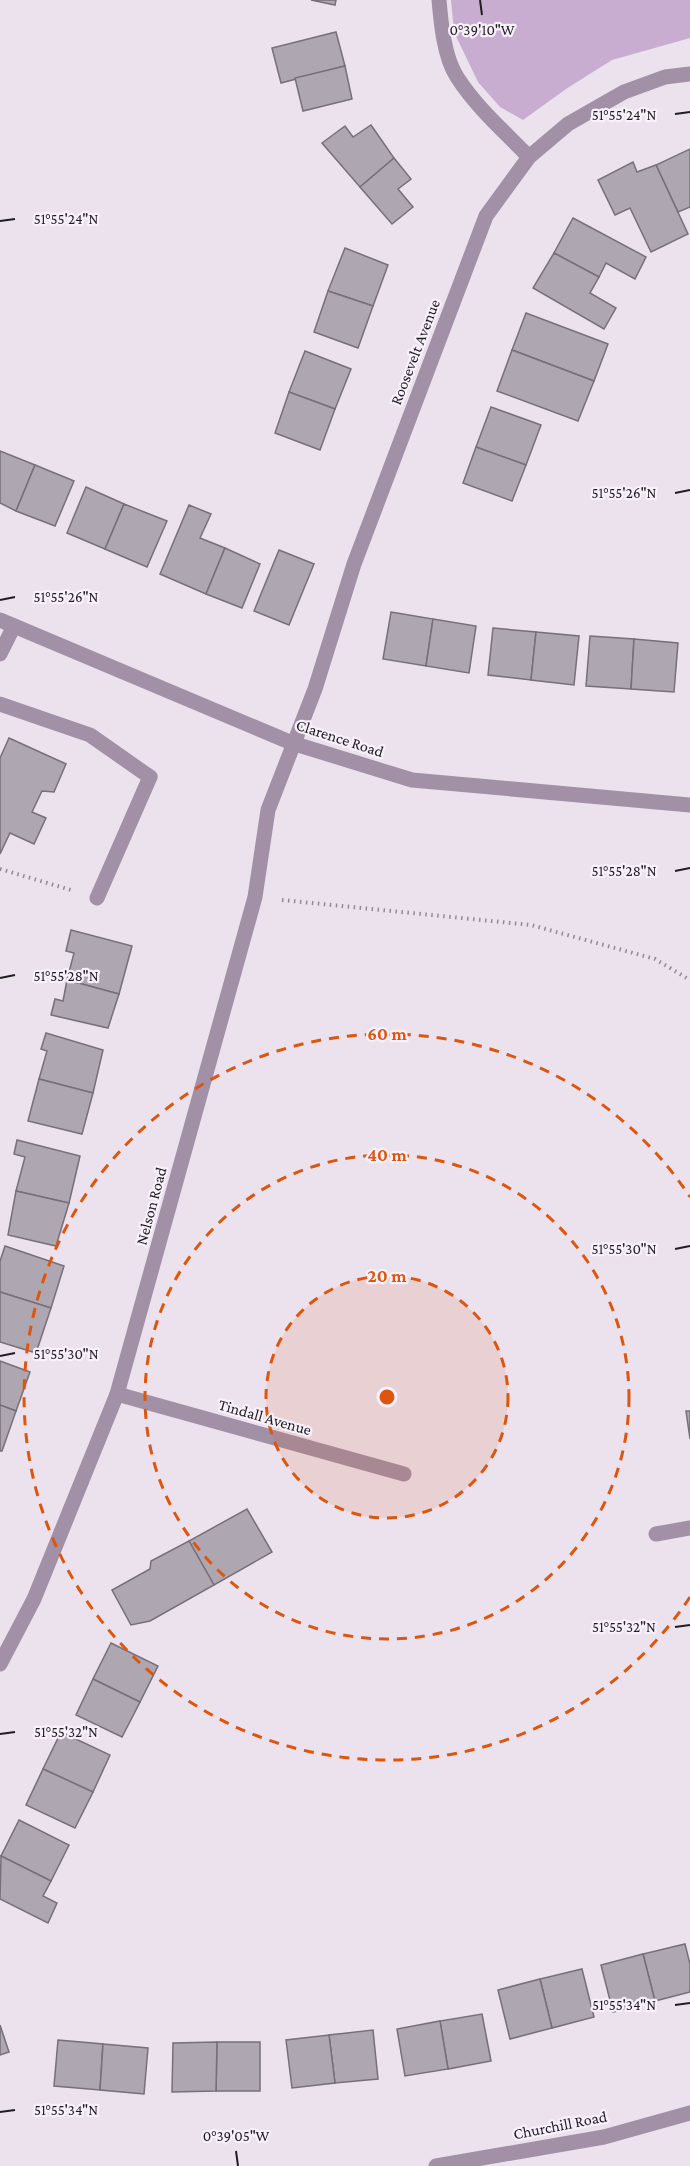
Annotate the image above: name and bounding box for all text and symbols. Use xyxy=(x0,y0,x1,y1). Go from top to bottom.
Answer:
text: 0°39'10"W xyxy=(450,22,515,38)
text: 51°55'24"N xyxy=(592,107,656,123)
text: 51°55'24"N xyxy=(34,211,98,227)
street label: Roosevelt Avenue xyxy=(387,297,443,407)
text: 51°55'26"N xyxy=(592,485,657,501)
text: 51°55'26"N xyxy=(34,589,99,605)
street label: Clarence Road xyxy=(294,716,386,760)
text: 51°55'28"N xyxy=(591,863,657,879)
text: 51°55'28"N xyxy=(33,968,99,984)
text: 60 m xyxy=(367,1024,407,1044)
text: 40 m xyxy=(367,1145,407,1165)
street label: Nelson Road xyxy=(132,1165,170,1247)
text: 51°55'30"N xyxy=(591,1241,657,1257)
text: 20 m xyxy=(368,1266,407,1286)
text: 51°55'30"N xyxy=(33,1346,99,1362)
centre of rings xyxy=(377,1387,397,1407)
street label: Tindall Avenue xyxy=(217,1396,313,1438)
text: 51°55'32"N xyxy=(592,1619,656,1635)
text: 51°55'32"N xyxy=(34,1724,98,1740)
text: 51°55'34"N xyxy=(592,1997,656,2013)
text: 51°55'34"N xyxy=(34,2102,98,2118)
street label: Churchill Road xyxy=(512,2107,609,2142)
text: 0°39'05"W xyxy=(203,2128,270,2144)

